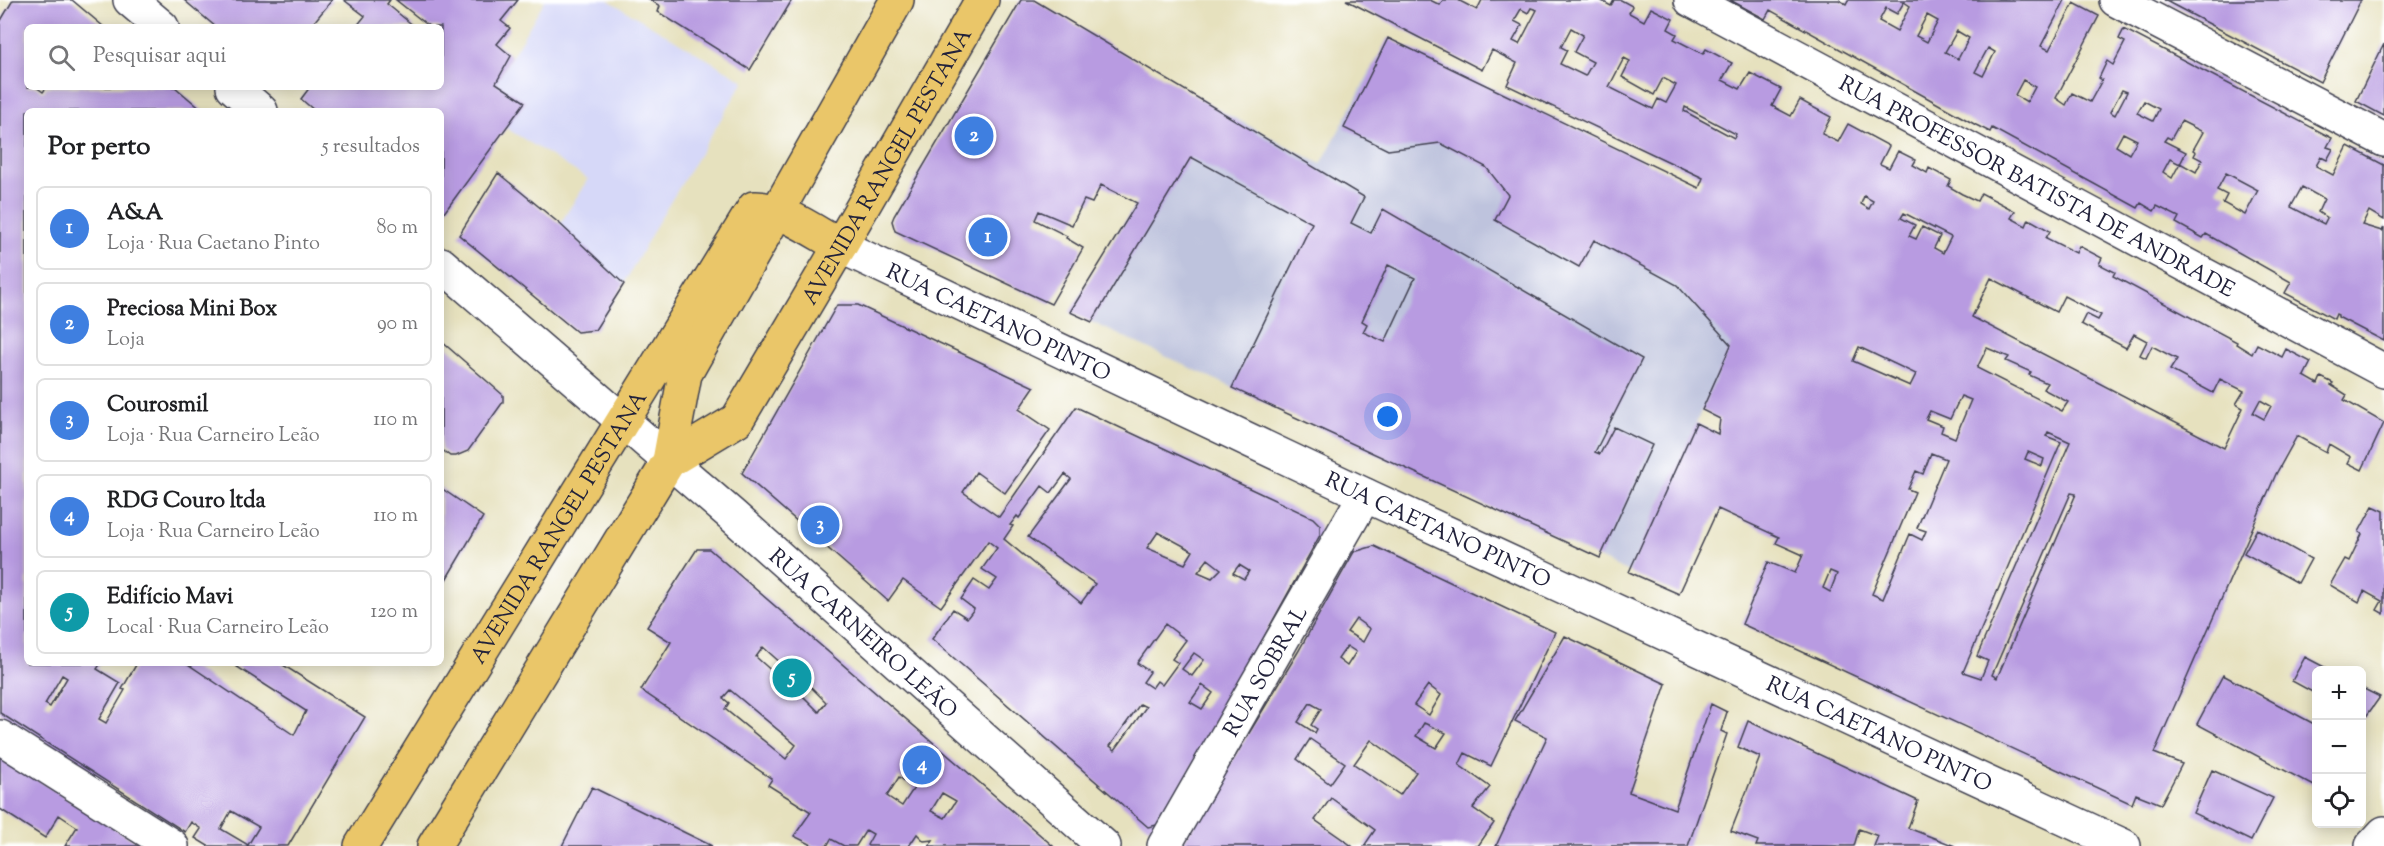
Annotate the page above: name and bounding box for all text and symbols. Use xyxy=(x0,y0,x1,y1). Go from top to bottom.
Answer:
street label: AVENIDA RANGEL PESTANA xyxy=(796,23,982,312)
search box xyxy=(24,24,444,90)
icon: search xyxy=(45,41,78,74)
text: Pesquisar aqui xyxy=(93,41,227,73)
street label: RUA PROFESSOR BATISTA DE ANDRADE xyxy=(1832,69,2240,307)
pin: 2 xyxy=(954,114,994,158)
text: Por perto xyxy=(48,129,150,166)
text: 5 resultados xyxy=(322,133,420,162)
text: A&A xyxy=(107,198,163,230)
text: 1 xyxy=(66,214,73,243)
text: 80 m xyxy=(377,214,418,243)
pin: 1 xyxy=(968,214,1008,260)
text: Loja · Rua Caetano Pinto xyxy=(107,230,320,259)
street label: RUA CAETANO PINTO xyxy=(880,257,1116,391)
text: Preciosa Mini Box xyxy=(107,294,277,326)
text: 2 xyxy=(65,310,74,339)
text: 90 m xyxy=(377,310,418,339)
text: Loja xyxy=(107,326,145,355)
street label: AVENIDA RANGEL PESTANA xyxy=(464,386,657,671)
text: Courosmil xyxy=(107,390,208,422)
your location xyxy=(1373,402,1402,431)
text: 3 xyxy=(65,406,74,435)
text: 110 m xyxy=(373,406,418,435)
text: Loja · Rua Carneiro Leão xyxy=(107,422,320,451)
street label: RUA CAETANO PINTO xyxy=(1319,465,1555,598)
text: RDG Couro ltda xyxy=(107,486,266,518)
text: 4 xyxy=(64,502,75,531)
text: 110 m xyxy=(373,502,418,531)
pin: 3 xyxy=(800,502,840,548)
text: Loja · Rua Carneiro Leão xyxy=(107,518,320,547)
street label: RUA CARNEIRO LEÃO xyxy=(761,542,963,727)
text: Edifício Mavi xyxy=(107,582,233,614)
text: 5 xyxy=(66,598,73,627)
text: 120 m xyxy=(370,598,418,627)
street label: RUA SOBRAL xyxy=(1217,601,1317,744)
text: Local · Rua Carneiro Leão xyxy=(107,614,329,643)
pin: 5 xyxy=(772,656,812,700)
map controls xyxy=(2312,666,2366,828)
button: + xyxy=(2312,666,2366,720)
street label: RUA CAETANO PINTO xyxy=(1760,670,1996,802)
button: − xyxy=(2312,720,2366,774)
pin: 4 xyxy=(902,742,942,788)
button: locate xyxy=(2312,774,2366,828)

